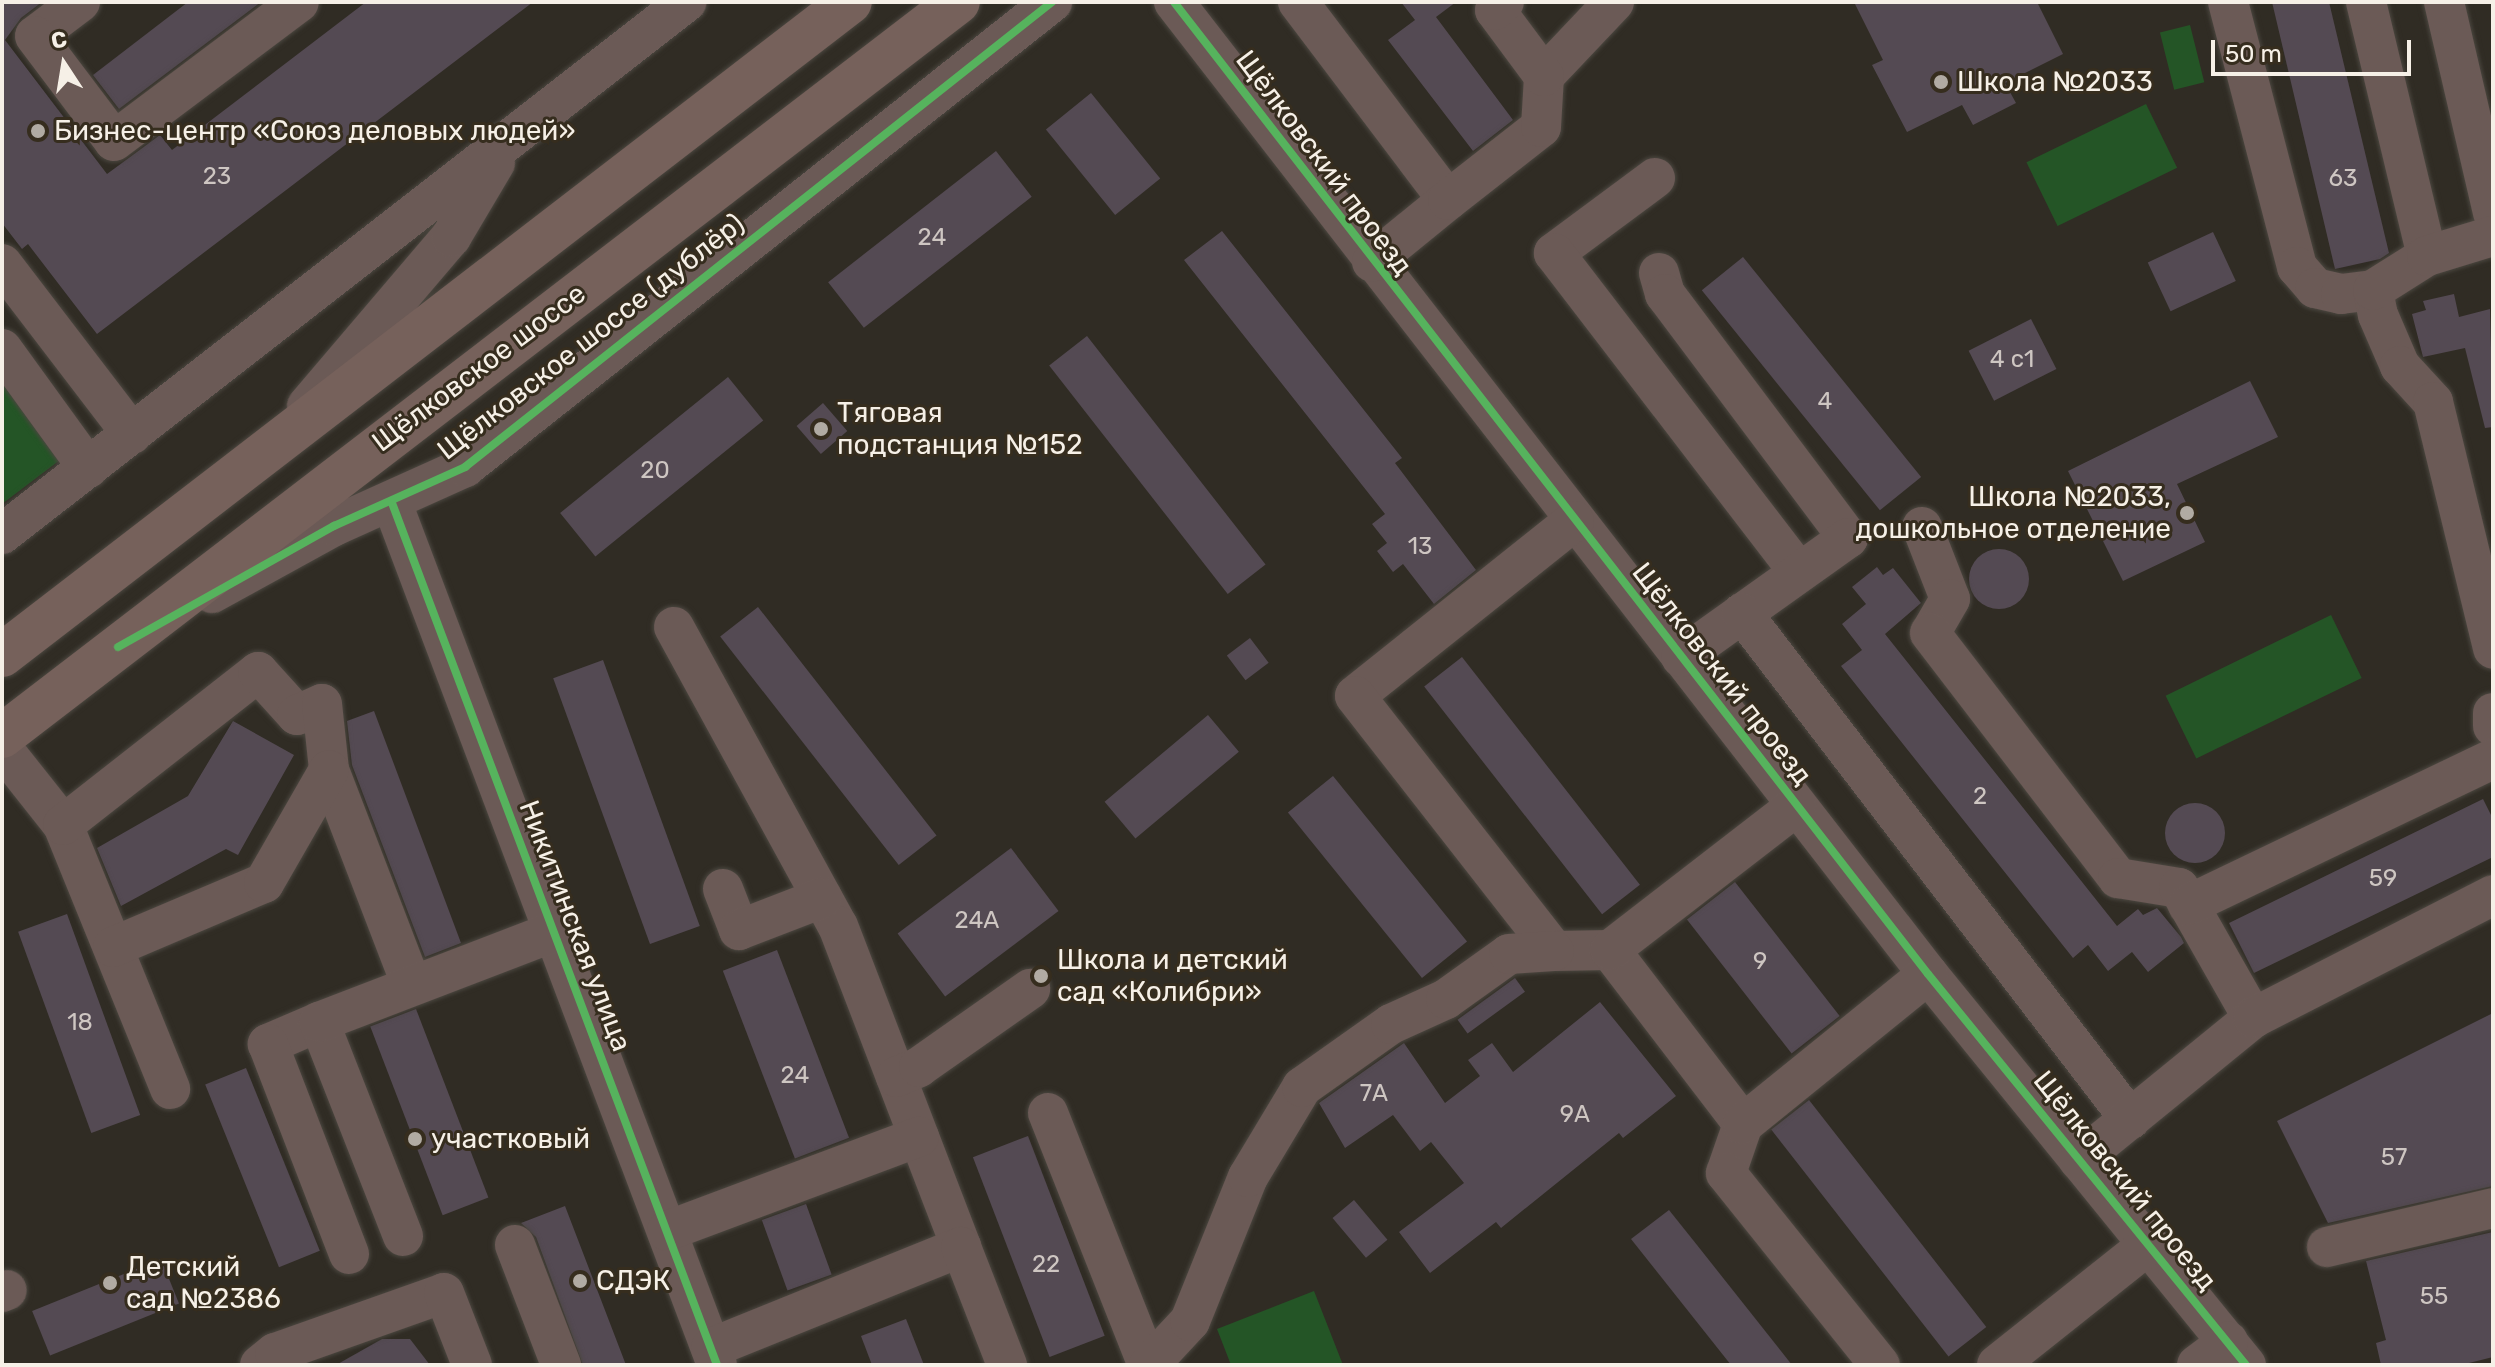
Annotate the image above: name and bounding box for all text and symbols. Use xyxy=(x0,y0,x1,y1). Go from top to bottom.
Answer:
north arrow xyxy=(24,24,104,104)
scale bar xyxy=(2215,24,2415,74)
text: С xyxy=(49,25,69,55)
text: 50 m xyxy=(2225,40,2282,68)
street label: Щёлковский проезд xyxy=(1229,44,1419,282)
place label: Школа №2033 xyxy=(1957,65,2153,99)
marker: Школа №2033 xyxy=(1932,73,1950,91)
place label: Бизнес-центр «Союз деловых людей» xyxy=(54,114,575,148)
marker: Бизнес-центр «Союз деловых людей» xyxy=(29,122,47,140)
house number: 23 xyxy=(203,163,231,191)
house number: 63 xyxy=(2329,165,2357,193)
street label: Щёлковское шоссе (дублёр) xyxy=(431,207,751,467)
house number: 24 xyxy=(918,224,946,252)
street label: Щёлковское шоссе xyxy=(366,277,592,459)
house number: 4 с1 xyxy=(1990,346,2034,374)
house number: 4 xyxy=(1818,388,1832,416)
place label: Тяговая подстанция №152 xyxy=(837,396,1083,462)
marker: Тяговая подстанция №152 xyxy=(812,420,830,438)
house number: 20 xyxy=(640,457,670,485)
place label: Школа №2033, дошкольное отделение xyxy=(1856,480,2171,546)
marker: Школа №2033, дошкольное отделение xyxy=(2178,504,2196,522)
house number: 13 xyxy=(1408,533,1432,561)
street label: Щёлковский проезд xyxy=(1625,556,1819,792)
house number: 2 xyxy=(1973,783,1987,811)
street label: Никитинская улица xyxy=(512,796,638,1056)
house number: 59 xyxy=(2369,865,2397,893)
house number: 24А xyxy=(955,907,999,935)
place label: Школа и детский сад «Колибри» xyxy=(1057,943,1288,1009)
house number: 9 xyxy=(1753,948,1767,976)
marker: Школа и детский сад «Колибри» xyxy=(1032,967,1050,985)
house number: 18 xyxy=(67,1009,93,1037)
house number: 24 xyxy=(781,1062,809,1090)
street label: Щёлковский проезд xyxy=(2026,1064,2224,1298)
house number: 7А xyxy=(1360,1080,1388,1108)
house number: 9А xyxy=(1560,1101,1590,1129)
place label: участковый xyxy=(431,1122,590,1156)
marker: участковый xyxy=(406,1130,424,1148)
house number: 57 xyxy=(2381,1144,2407,1172)
place label: Детский сад №2386 xyxy=(126,1250,281,1316)
house number: 22 xyxy=(1032,1251,1060,1279)
place label: СДЭК xyxy=(596,1264,670,1298)
marker: СДЭК xyxy=(571,1272,589,1290)
marker: Детский сад №2386 xyxy=(101,1274,119,1292)
house number: 55 xyxy=(2420,1283,2448,1311)

